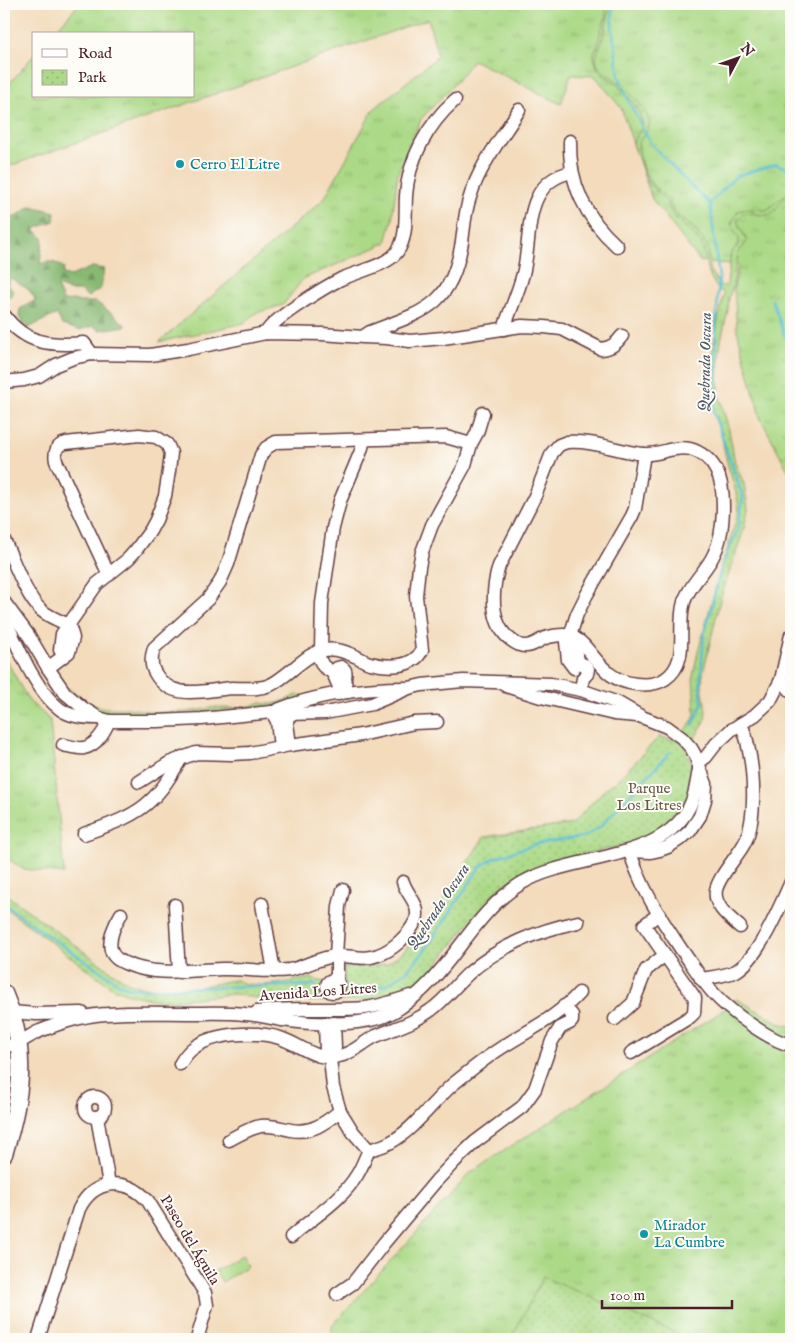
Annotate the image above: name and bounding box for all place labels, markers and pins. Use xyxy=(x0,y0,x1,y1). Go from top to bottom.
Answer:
place label: Cerro El Litre xyxy=(190,155,280,174)
marker: Cerro El Litre xyxy=(174,158,186,170)
place label: Mirador La Cumbre xyxy=(654,1216,725,1252)
marker: Mirador La Cumbre xyxy=(638,1228,650,1240)

